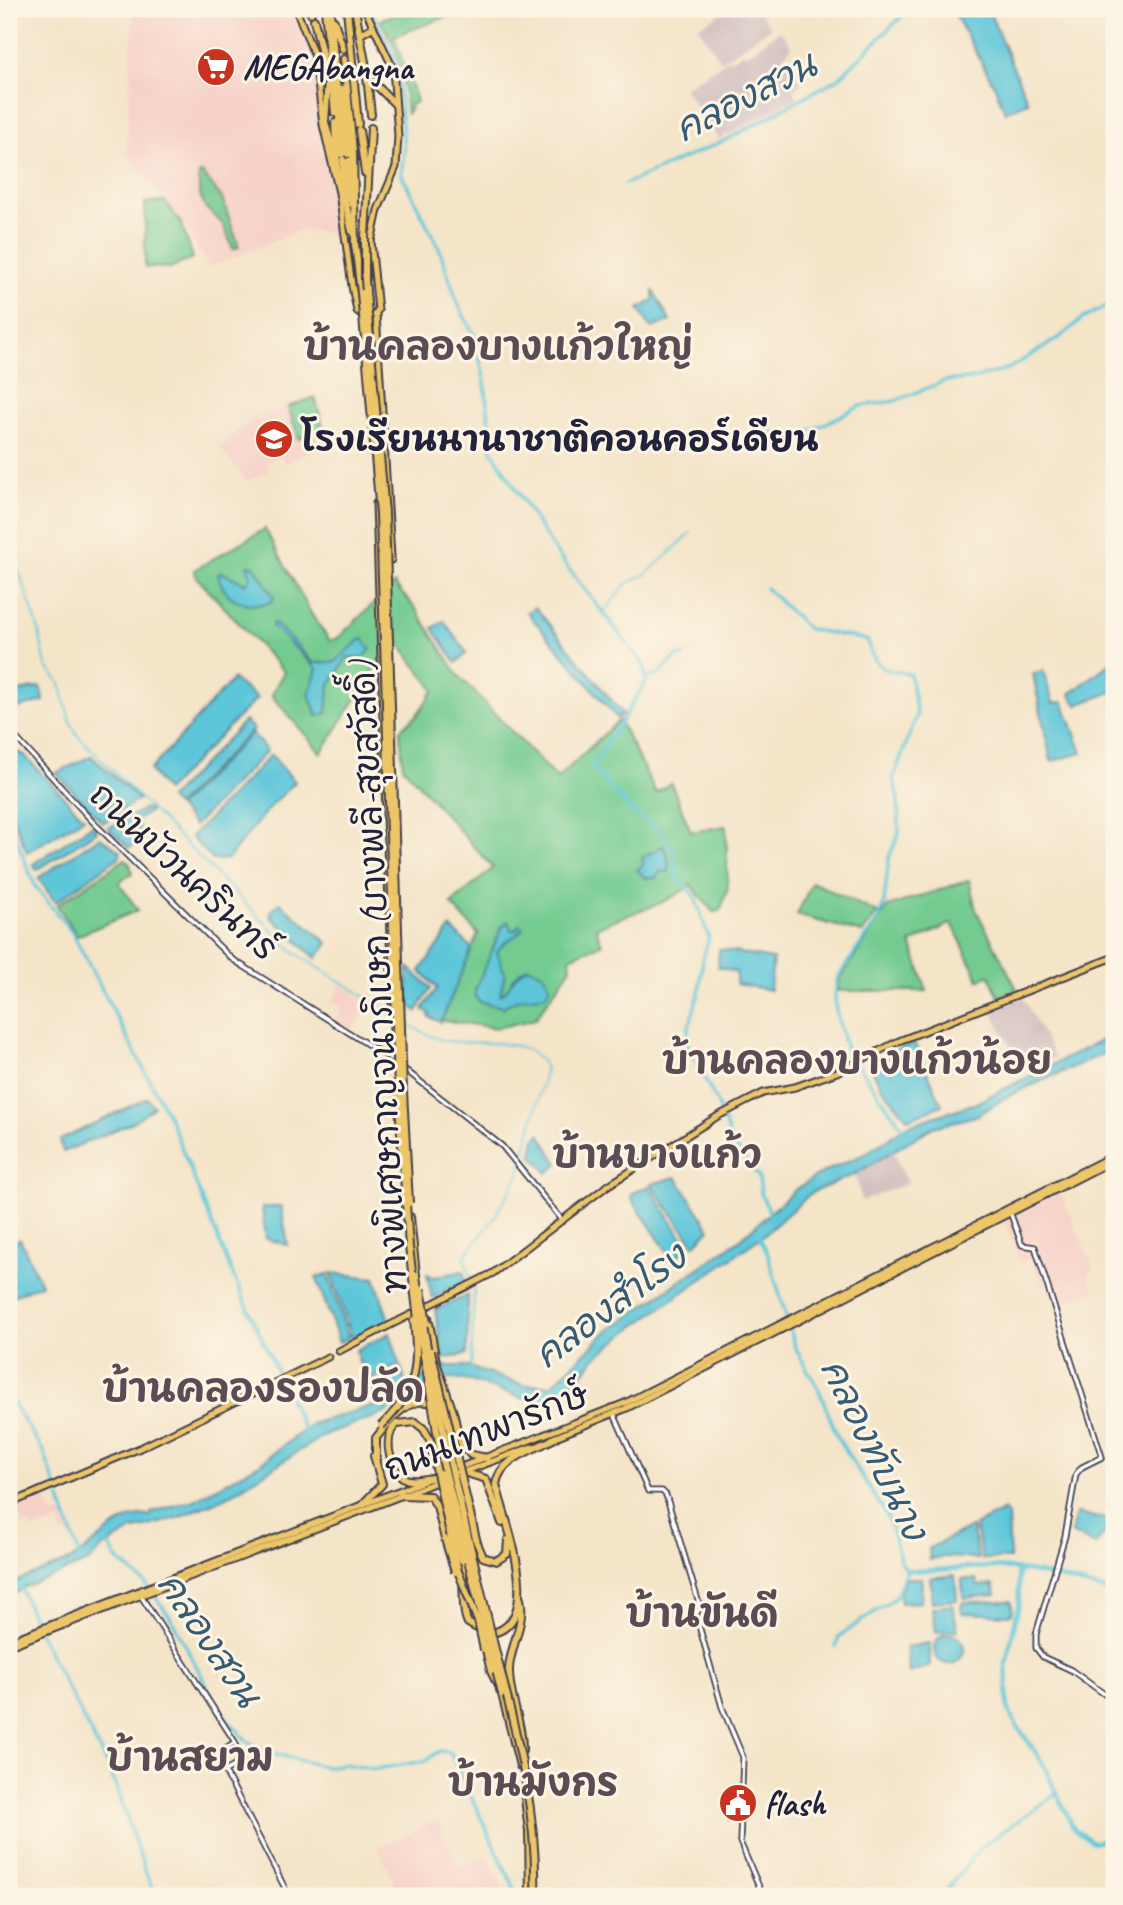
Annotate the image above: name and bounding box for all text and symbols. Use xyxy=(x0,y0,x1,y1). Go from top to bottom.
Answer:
water label: คลองสวน xyxy=(667,40,826,152)
place label: MEGAbangna xyxy=(243,45,415,90)
supermarket icon: MEGAbangna xyxy=(195,46,237,88)
district label: บ้านคลองบางแก้วใหญ่ xyxy=(303,321,693,370)
place label: โรงเรียนนานาชาติคอนคอร์เดียน xyxy=(300,416,819,462)
school or university icon: โรงเรียนนานาชาติคอนคอร์เดียน xyxy=(253,418,295,460)
street label: ทางพิเศษกาญจนาภิเษก (บางพลี-สุขสวัสดิ์) xyxy=(330,656,422,1295)
street label: ถนนบัวนครินทร์ xyxy=(80,772,288,970)
district label: บ้านคลองบางแก้วน้อย xyxy=(662,1035,1052,1084)
district label: บ้านบางแก้ว xyxy=(552,1129,762,1178)
water label: คลองสำโรง xyxy=(524,1230,698,1378)
water label: คลองทับนาง xyxy=(810,1351,940,1550)
district label: บ้านคลองรองปลัด xyxy=(102,1363,424,1412)
street label: ถนนเทพารักษ์ xyxy=(377,1371,596,1491)
water label: คลองสวน xyxy=(147,1563,273,1718)
district label: บ้านขันดี xyxy=(626,1588,778,1637)
district label: บ้านสยาม xyxy=(107,1732,273,1781)
district label: บ้านมังกร xyxy=(448,1757,618,1806)
place label: flash xyxy=(765,1781,827,1826)
public building icon: flash xyxy=(717,1782,759,1824)

